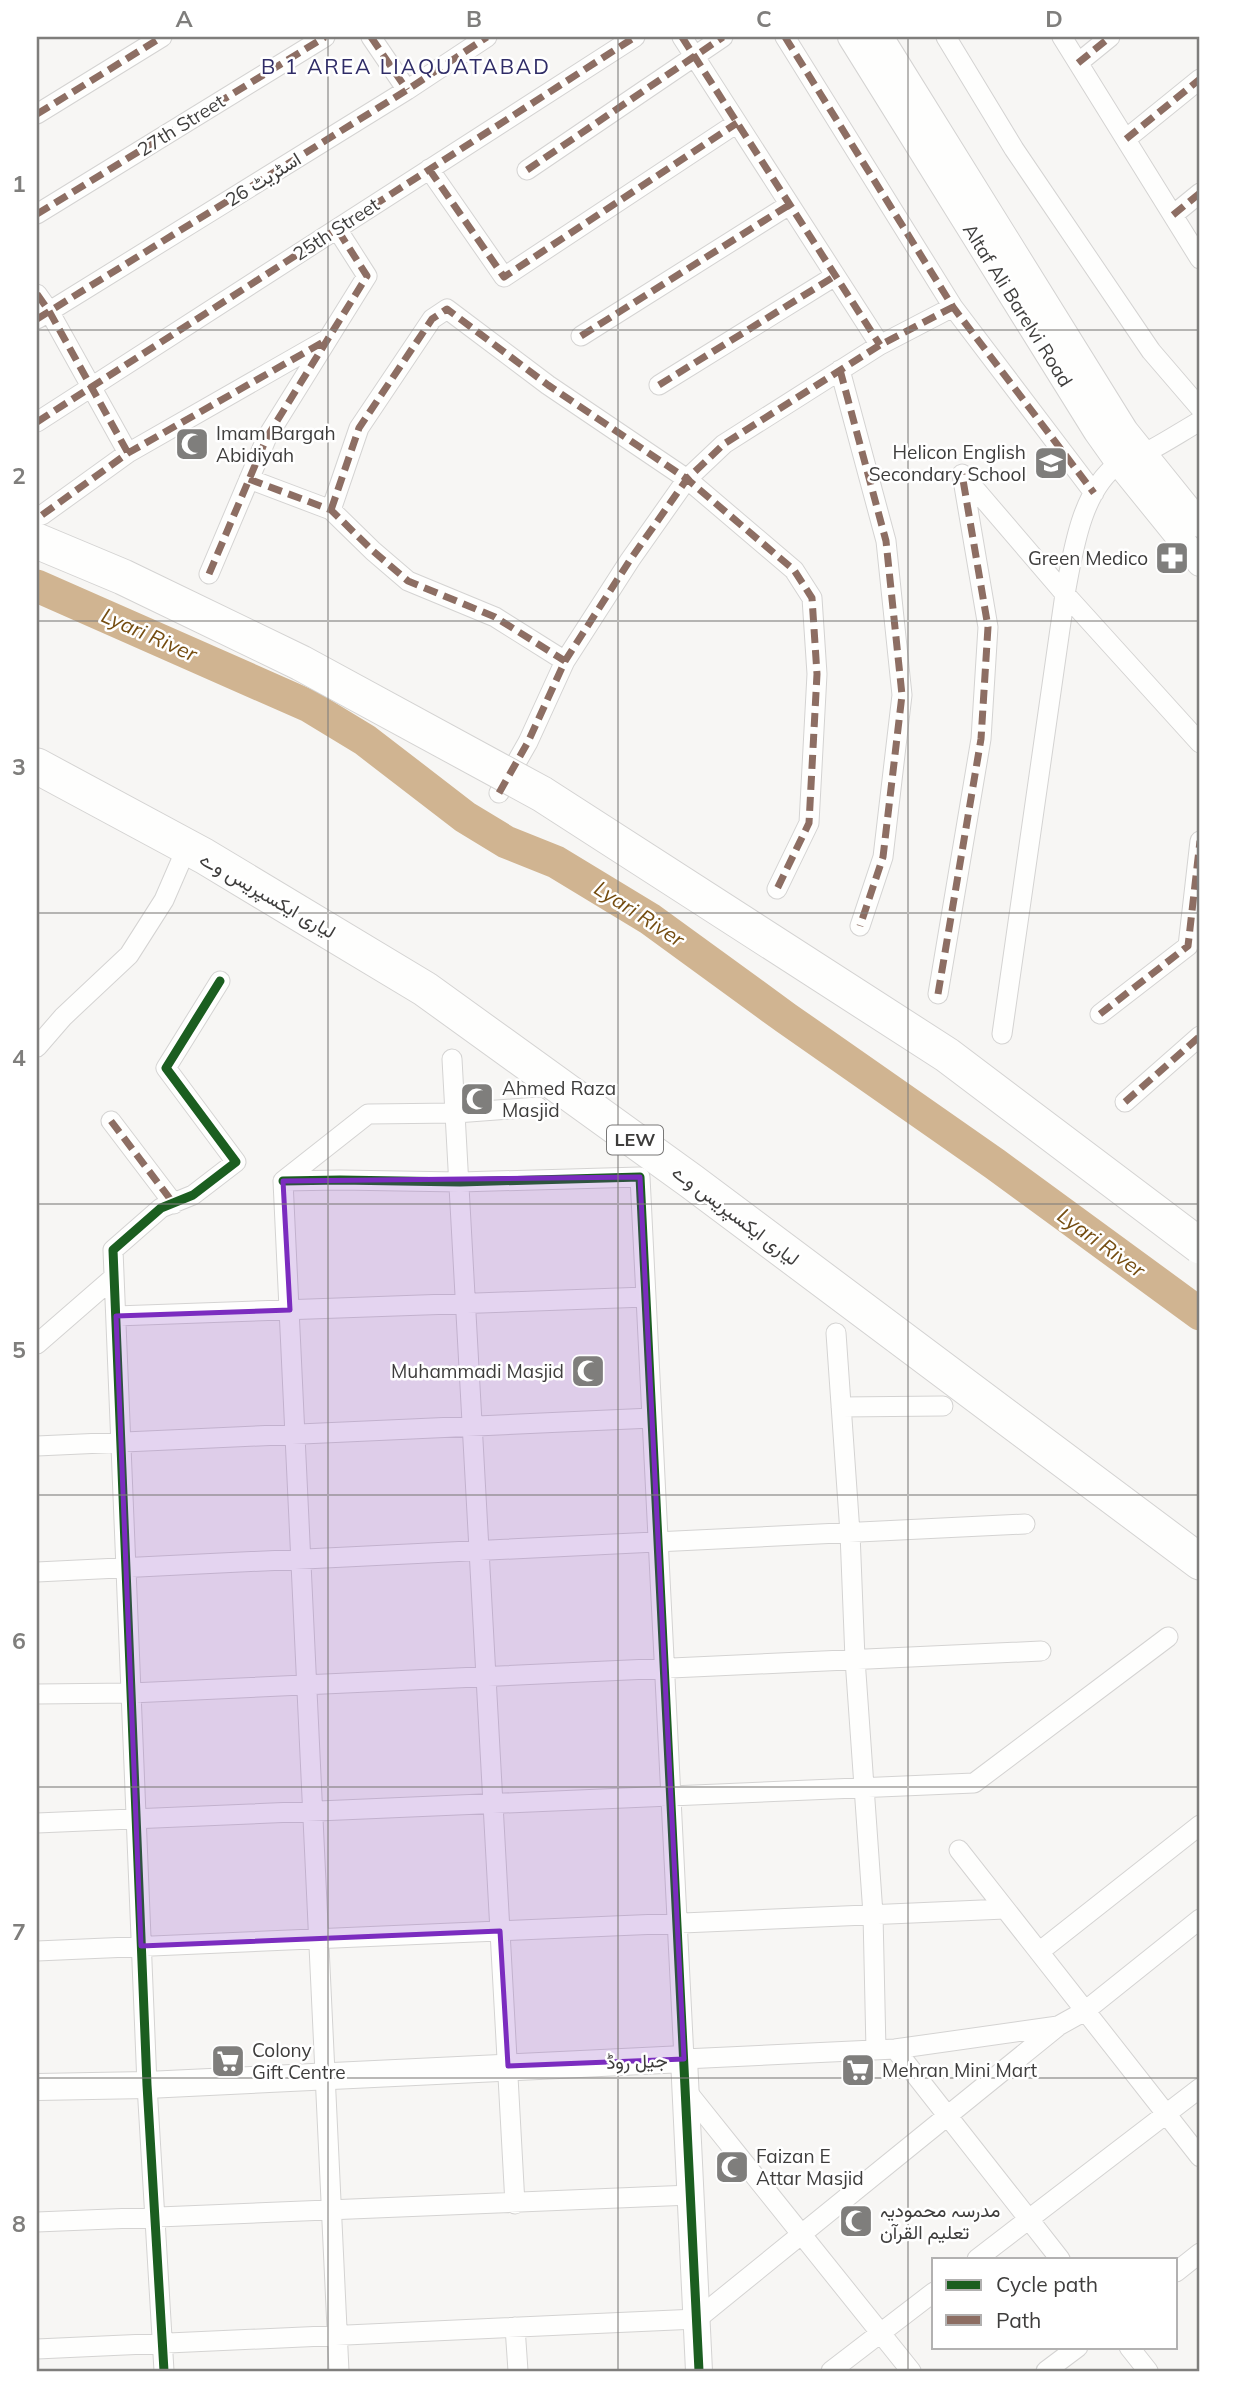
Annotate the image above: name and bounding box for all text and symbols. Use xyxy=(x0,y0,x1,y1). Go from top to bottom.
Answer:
text: A xyxy=(175,4,193,33)
text: B xyxy=(466,4,482,33)
text: C xyxy=(756,4,772,33)
text: D xyxy=(1045,4,1063,33)
district label: B 1 AREA LIAQUATABAD xyxy=(261,53,551,79)
street label: 27th Street xyxy=(133,89,229,161)
street label: اسٹریٹ 26 xyxy=(221,146,305,212)
text: 1 xyxy=(12,169,26,198)
street label: 25th Street xyxy=(288,192,384,266)
street label: Altaf Ali Barelvi Road xyxy=(958,219,1078,391)
place label: Imam Bargah Abidiyah xyxy=(216,421,336,467)
mosque icon: Imam Bargah Abidiyah xyxy=(173,425,211,463)
place label: Helicon English Secondary School xyxy=(869,440,1026,486)
school or university icon: Helicon English Secondary School xyxy=(1032,444,1070,482)
text: 2 xyxy=(12,461,26,490)
pharmacy icon: Green Medico xyxy=(1153,539,1191,577)
place label: Green Medico xyxy=(1028,546,1148,570)
water label: Lyari River xyxy=(98,602,202,667)
text: 3 xyxy=(12,752,26,781)
street label: لیاری ایکسپریس وے xyxy=(195,846,340,945)
water label: Lyari River xyxy=(590,875,690,953)
text: 4 xyxy=(12,1043,26,1072)
place label: Ahmed Raza Masjid xyxy=(502,1076,616,1122)
mosque icon: Ahmed Raza Masjid xyxy=(458,1080,496,1118)
road number: LEW xyxy=(607,1126,663,1154)
street label: لیاری ایکسپریس وے xyxy=(667,1159,804,1272)
water label: Lyari River xyxy=(1053,1202,1152,1283)
text: 5 xyxy=(12,1335,26,1364)
mosque icon: Muhammadi Masjid xyxy=(569,1352,607,1390)
place label: Muhammadi Masjid xyxy=(391,1359,564,1383)
text: 6 xyxy=(12,1626,26,1655)
text: 7 xyxy=(12,1917,26,1946)
place label: Colony Gift Centre xyxy=(252,2038,346,2084)
supermarket icon: Colony Gift Centre xyxy=(209,2042,247,2080)
street label: جیل روڈ xyxy=(606,2048,668,2074)
supermarket icon: Mehran Mini Mart xyxy=(839,2051,877,2089)
place label: Mehran Mini Mart xyxy=(882,2058,1038,2082)
place label: Faizan E Attar Masjid xyxy=(756,2144,864,2190)
mosque icon: Faizan E Attar Masjid xyxy=(713,2148,751,2186)
place label: مدرسہ محمودیہ تعلیم القرآن xyxy=(880,2198,1000,2245)
mosque icon: مدرسہ محمودیہ تعلیم القرآن xyxy=(837,2202,875,2240)
text: 8 xyxy=(12,2209,26,2238)
legend xyxy=(932,2258,1178,2348)
text: Cycle path xyxy=(996,2271,1098,2297)
text: Path xyxy=(996,2307,1041,2333)

